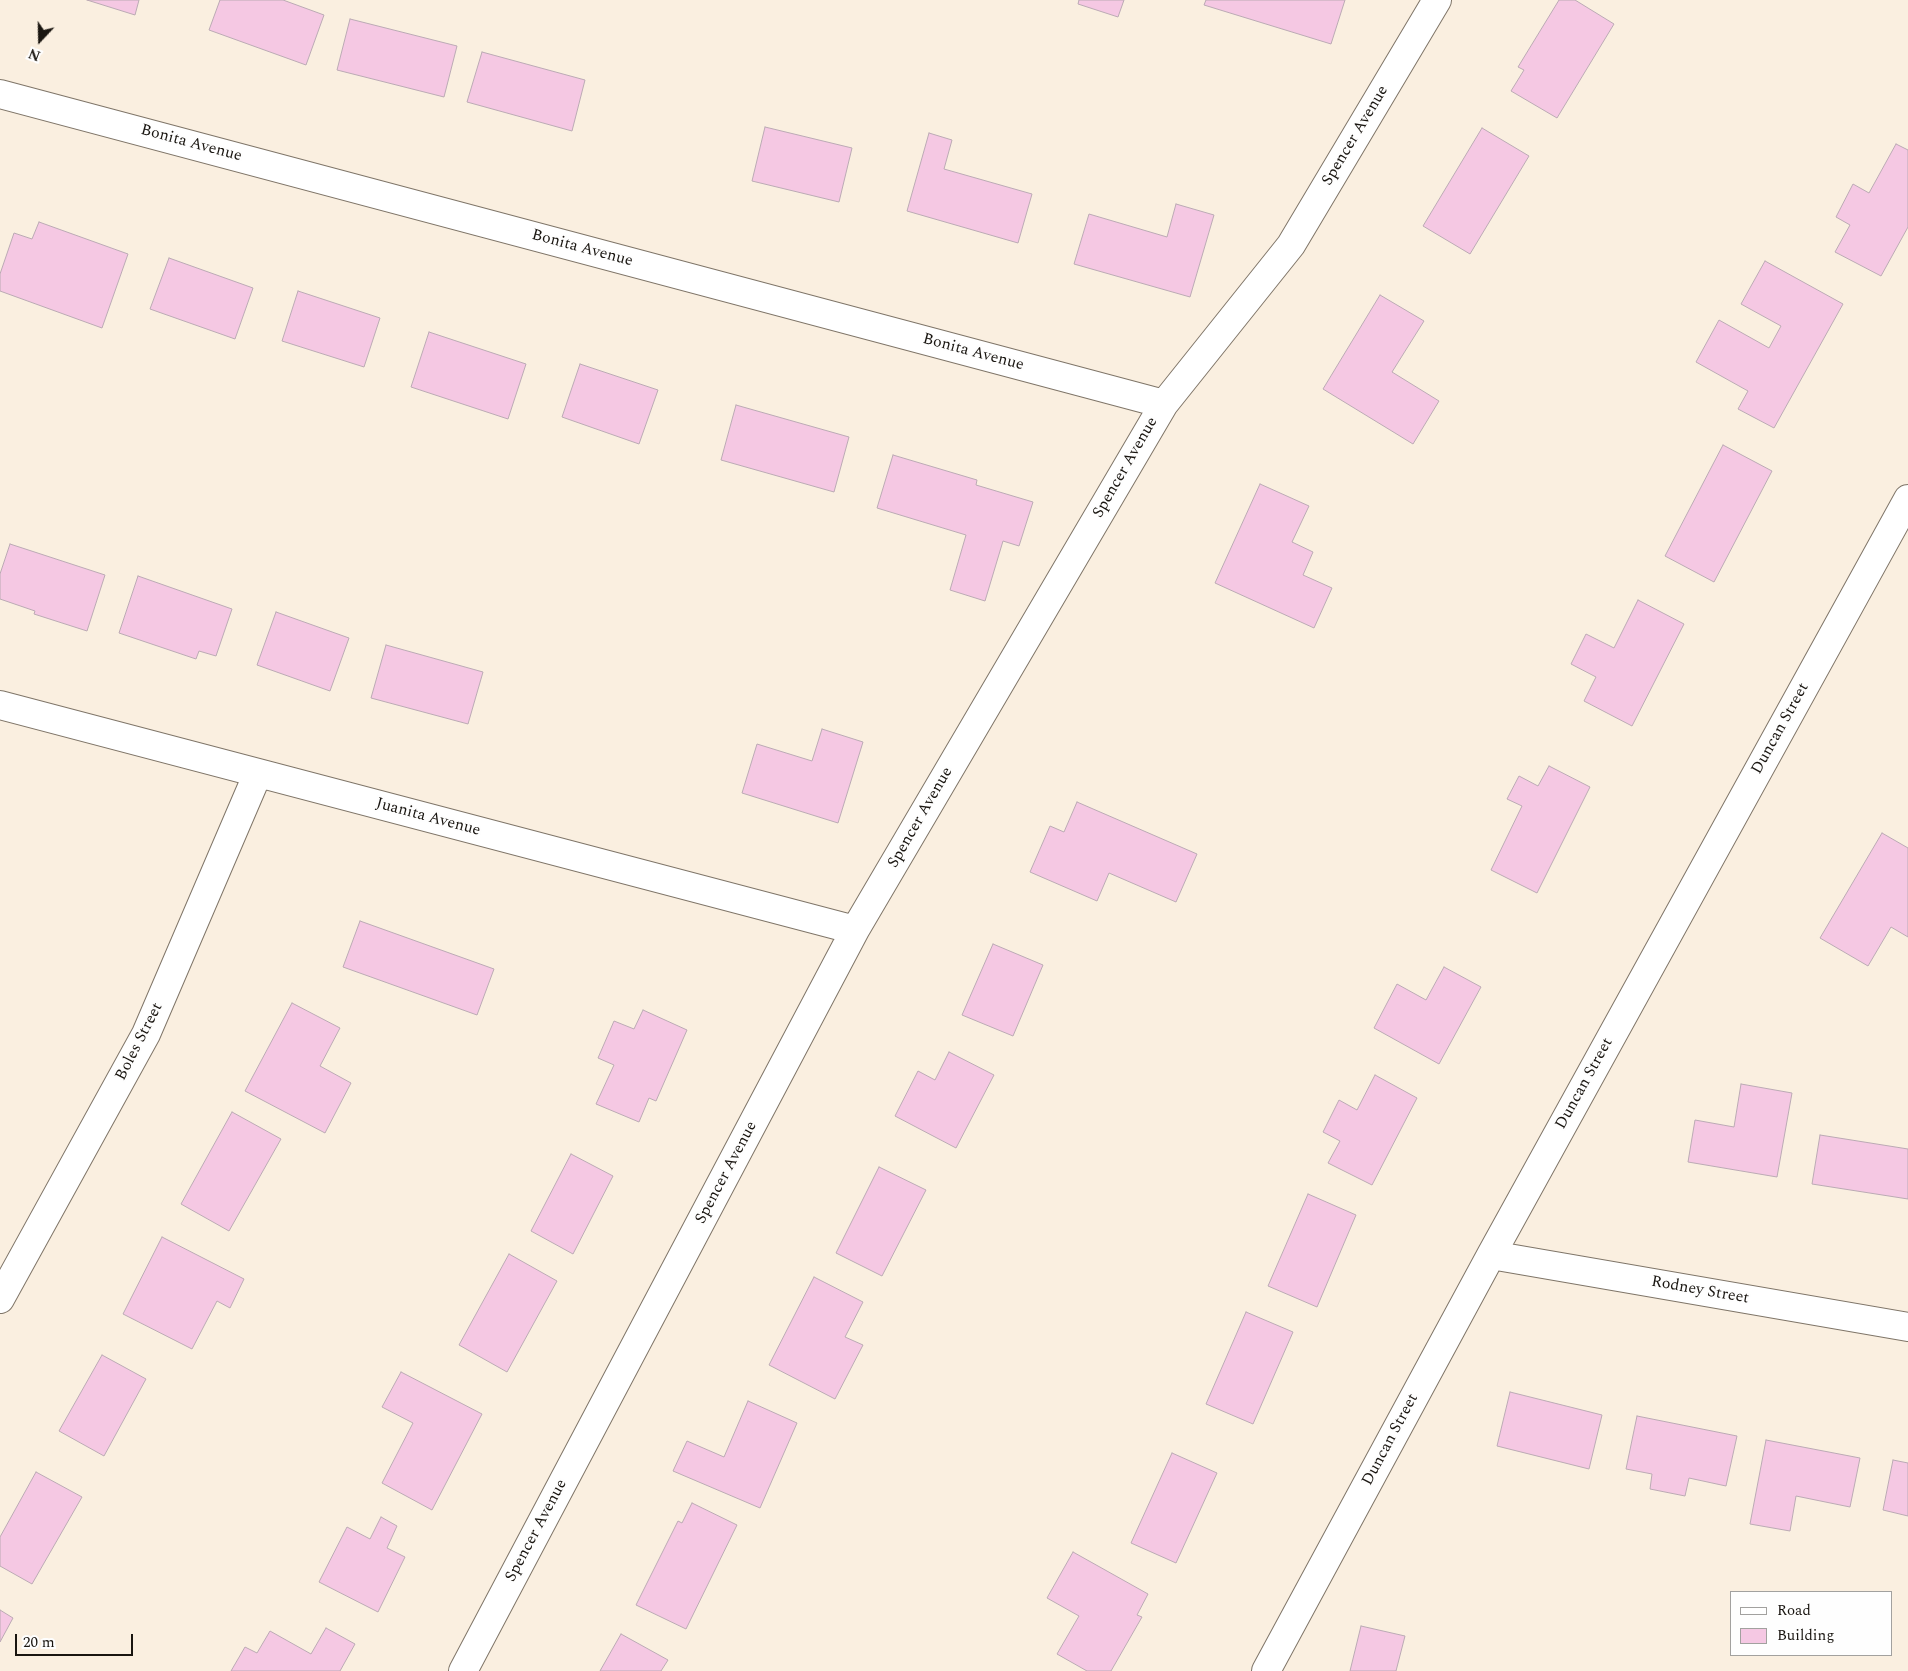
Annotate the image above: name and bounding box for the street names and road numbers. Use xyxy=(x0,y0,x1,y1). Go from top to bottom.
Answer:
street label: Spencer Avenue xyxy=(1319,83,1393,189)
street label: Bonita Avenue xyxy=(138,121,244,167)
street label: Bonita Avenue xyxy=(529,226,635,272)
street label: Bonita Avenue xyxy=(920,330,1026,376)
street label: Spencer Avenue xyxy=(1089,414,1163,522)
street label: Duncan Street xyxy=(1748,680,1814,778)
street label: Spencer Avenue xyxy=(884,764,958,872)
street label: Juanita Avenue xyxy=(374,795,482,841)
street label: Boles Street xyxy=(112,1000,168,1084)
street label: Duncan Street xyxy=(1552,1035,1618,1133)
street label: Spencer Avenue xyxy=(692,1118,762,1228)
street label: Rodney Street xyxy=(1650,1273,1750,1309)
street label: Duncan Street xyxy=(1359,1391,1423,1489)
street label: Spencer Avenue xyxy=(502,1476,572,1586)

